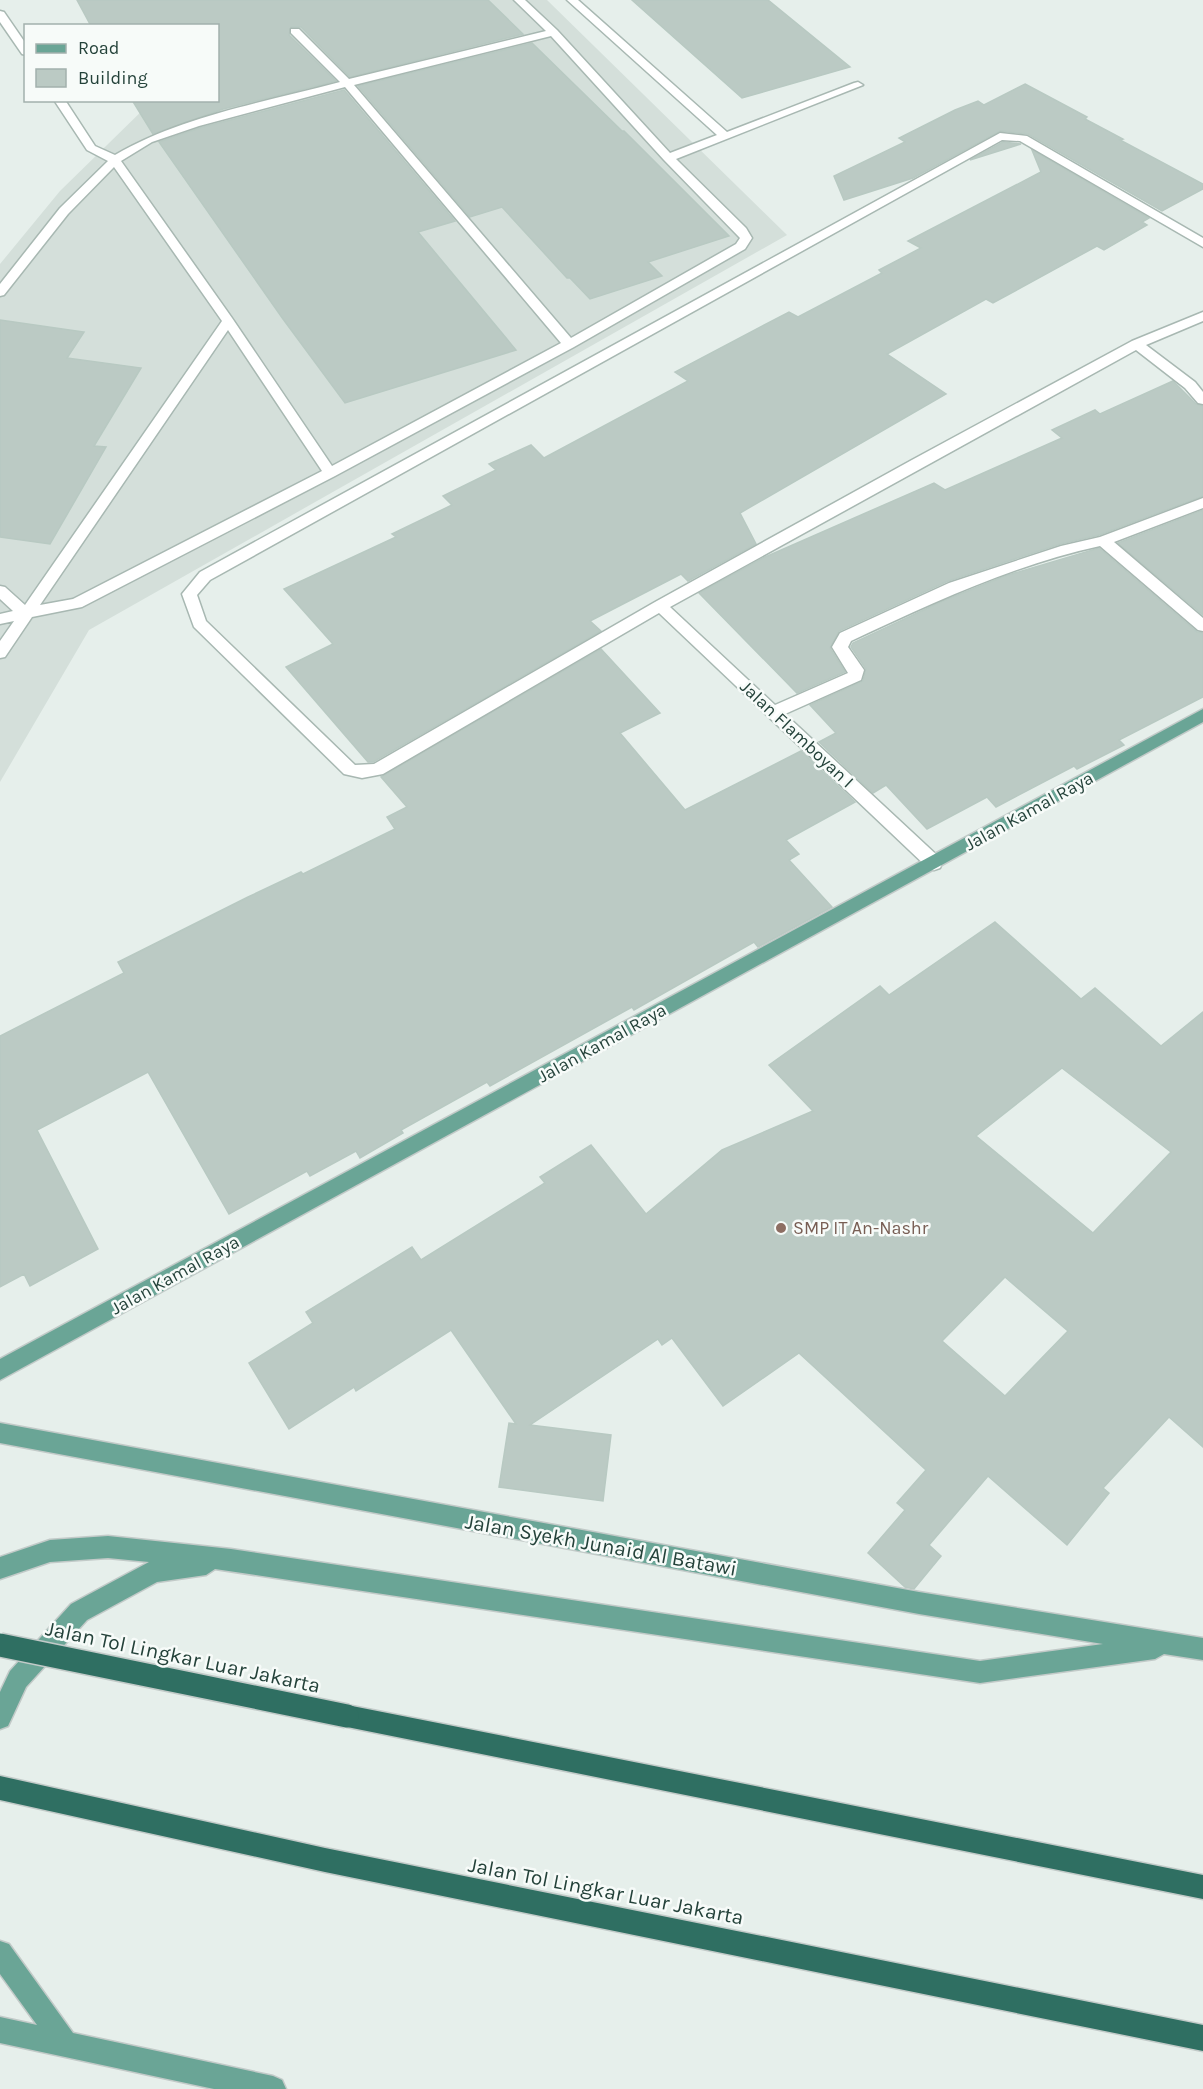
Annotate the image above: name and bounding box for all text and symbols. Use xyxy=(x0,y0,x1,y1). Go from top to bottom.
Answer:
legend xyxy=(24,24,219,102)
text: Road xyxy=(78,37,119,59)
text: Building xyxy=(78,67,148,89)
street label: Jalan Flamboyan I xyxy=(736,676,858,792)
street label: Jalan Kamal Raya xyxy=(961,767,1097,855)
street label: Jalan Kamal Raya xyxy=(534,999,670,1087)
place label: SMP IT An-Nashr xyxy=(793,1217,929,1239)
marker: SMP IT An-Nashr xyxy=(774,1221,788,1235)
street label: Jalan Kamal Raya xyxy=(107,1231,243,1319)
street label: Jalan Syekh Junaid Al Batawi xyxy=(463,1509,739,1581)
street label: Jalan Tol Lingkar Luar Jakarta xyxy=(44,1616,322,1698)
street label: Jalan Tol Lingkar Luar Jakarta xyxy=(466,1853,746,1929)

